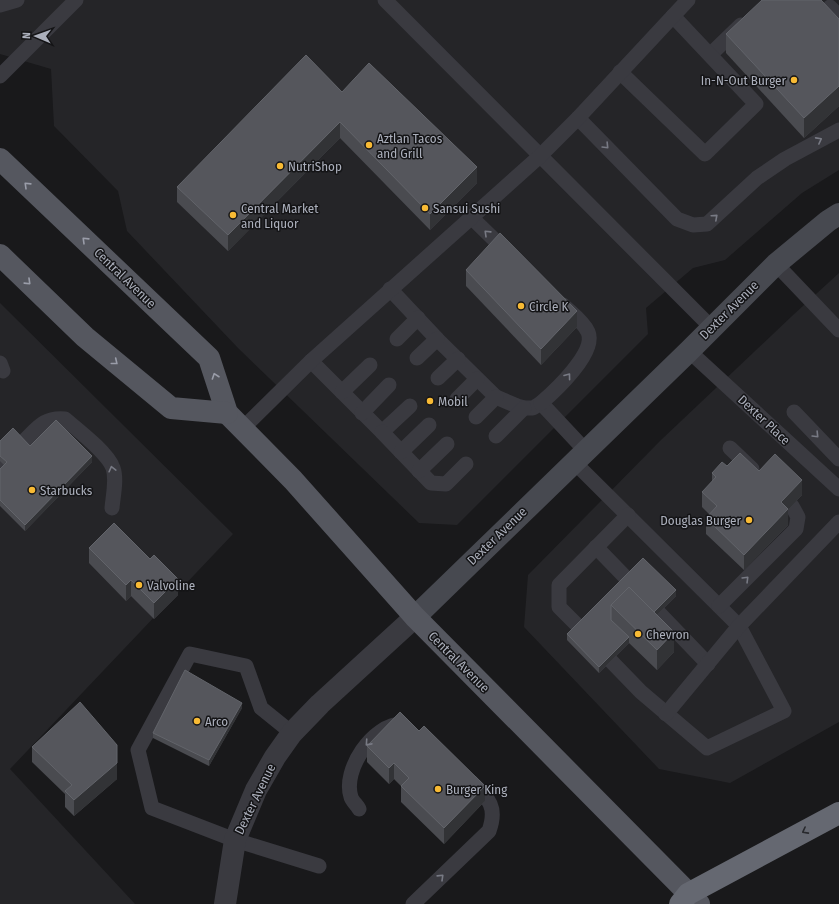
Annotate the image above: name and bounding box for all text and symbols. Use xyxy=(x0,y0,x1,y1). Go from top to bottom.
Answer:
north arrow xyxy=(16,16,56,56)
text: N xyxy=(20,32,33,39)
place label: In-N-Out Burger xyxy=(701,73,786,88)
marker: In-N-Out Burger xyxy=(789,75,799,85)
place label: Aztlan Tacos and Grill xyxy=(377,131,443,161)
one-way arrow xyxy=(815,138,822,145)
marker: Aztlan Tacos and Grill xyxy=(364,140,374,150)
one-way arrow xyxy=(601,141,609,149)
place label: NutriShop xyxy=(288,159,342,174)
marker: NutriShop xyxy=(275,161,285,171)
one-way arrow xyxy=(24,182,32,190)
place label: Central Market and Liquor xyxy=(241,201,319,231)
place label: Sansui Sushi xyxy=(433,201,500,216)
marker: Sansui Sushi xyxy=(420,203,430,213)
marker: Central Market and Liquor xyxy=(228,210,238,220)
one-way arrow xyxy=(710,214,717,221)
one-way arrow xyxy=(484,230,492,237)
one-way arrow xyxy=(82,237,90,245)
street label: Central Avenue xyxy=(91,245,159,311)
one-way arrow xyxy=(23,277,31,285)
street label: Dexter Avenue xyxy=(697,278,761,342)
place label: Circle K xyxy=(529,299,568,314)
marker: Circle K xyxy=(516,301,526,311)
one-way arrow xyxy=(110,358,117,365)
one-way arrow xyxy=(211,372,220,379)
one-way arrow xyxy=(563,373,570,380)
street label: Dexter Place xyxy=(735,392,793,448)
place label: Mobil xyxy=(438,394,468,409)
marker: Mobil xyxy=(425,396,435,406)
one-way arrow xyxy=(811,430,819,438)
one-way arrow xyxy=(108,466,117,473)
place label: Starbucks xyxy=(40,483,93,498)
marker: Starbucks xyxy=(27,485,37,495)
street label: Dexter Avenue xyxy=(464,504,530,568)
place label: Douglas Burger xyxy=(660,513,741,528)
marker: Douglas Burger xyxy=(744,515,754,525)
one-way arrow xyxy=(741,576,749,584)
place label: Valvoline xyxy=(147,578,195,593)
marker: Valvoline xyxy=(134,580,144,590)
place label: Chevron xyxy=(646,627,689,642)
street label: Central Avenue xyxy=(425,628,493,696)
marker: Chevron xyxy=(633,629,643,639)
place label: Arco xyxy=(205,714,228,729)
marker: Arco xyxy=(192,716,202,726)
one-way arrow xyxy=(366,739,373,746)
street label: Dexter Avenue xyxy=(231,761,279,837)
place label: Burger King xyxy=(446,782,508,797)
marker: Burger King xyxy=(433,784,443,794)
one-way arrow xyxy=(802,826,809,834)
one-way arrow xyxy=(436,874,444,882)

